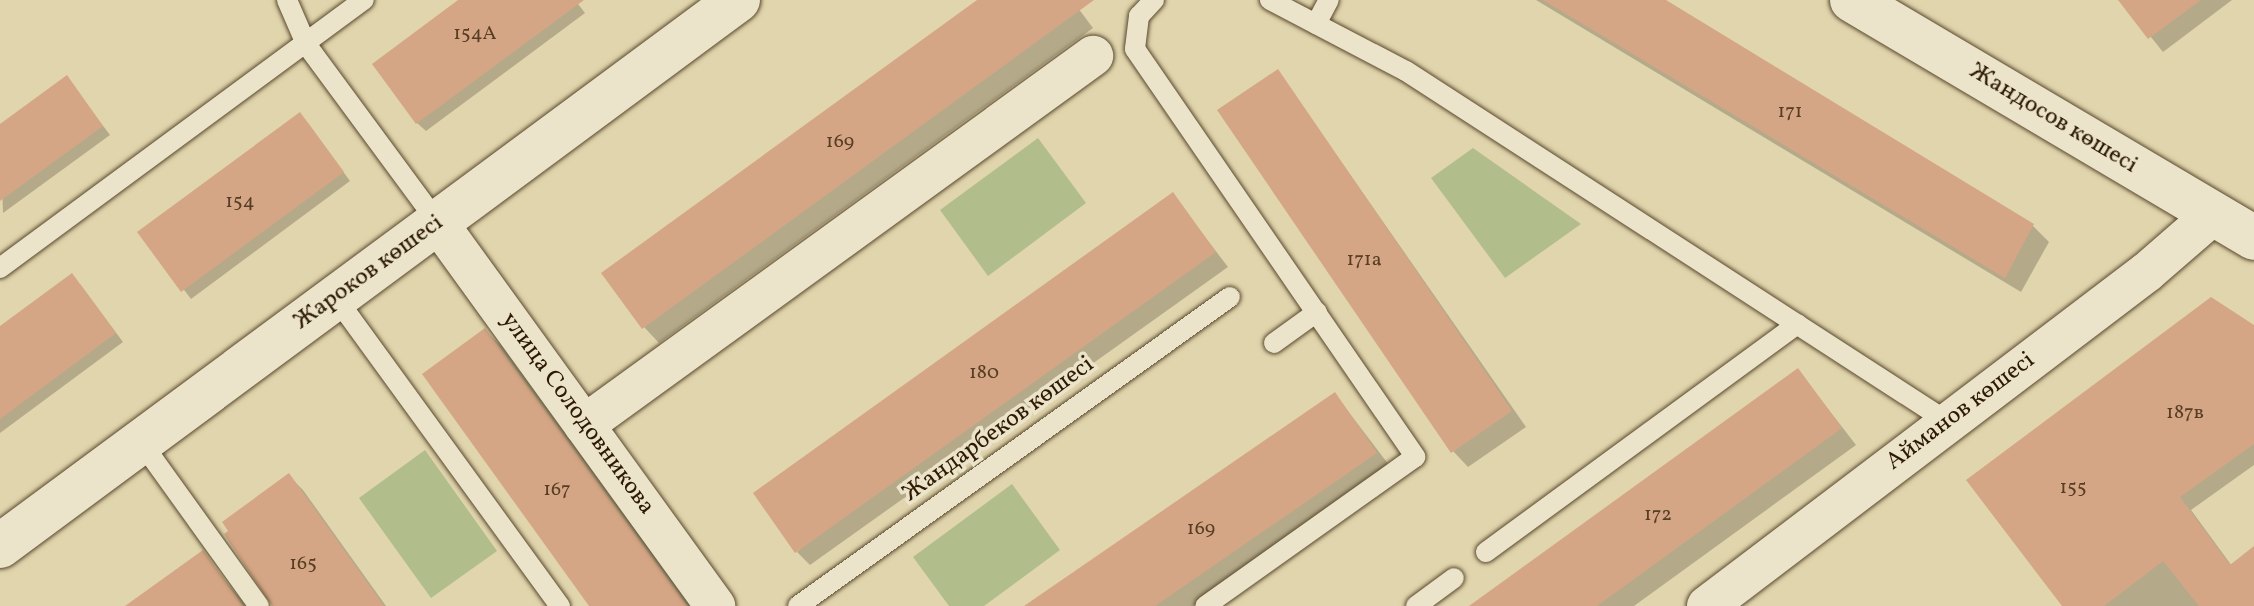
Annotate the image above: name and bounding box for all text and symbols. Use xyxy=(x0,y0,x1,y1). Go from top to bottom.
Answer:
house number: 154А xyxy=(453,22,497,46)
street label: Жандосов көшесі xyxy=(1964,57,2142,181)
house number: 171 xyxy=(1777,100,1803,124)
house number: 169 xyxy=(826,130,854,154)
house number: 154 xyxy=(225,190,255,214)
street label: Жароков көшесі xyxy=(289,209,449,337)
house number: 171a xyxy=(1346,248,1382,272)
street label: улица Солодовникова xyxy=(494,307,660,521)
street label: Айманов көшесі xyxy=(1881,347,2041,477)
street label: Жандарбеков көшесі xyxy=(898,351,1100,509)
house number: 180 xyxy=(969,361,999,385)
house number: 187в xyxy=(2166,401,2204,425)
house number: 155 xyxy=(2060,476,2086,500)
house number: 167 xyxy=(543,478,571,502)
house number: 172 xyxy=(1644,503,1672,527)
house number: 169 xyxy=(1187,517,1215,541)
house number: 165 xyxy=(289,552,317,576)

